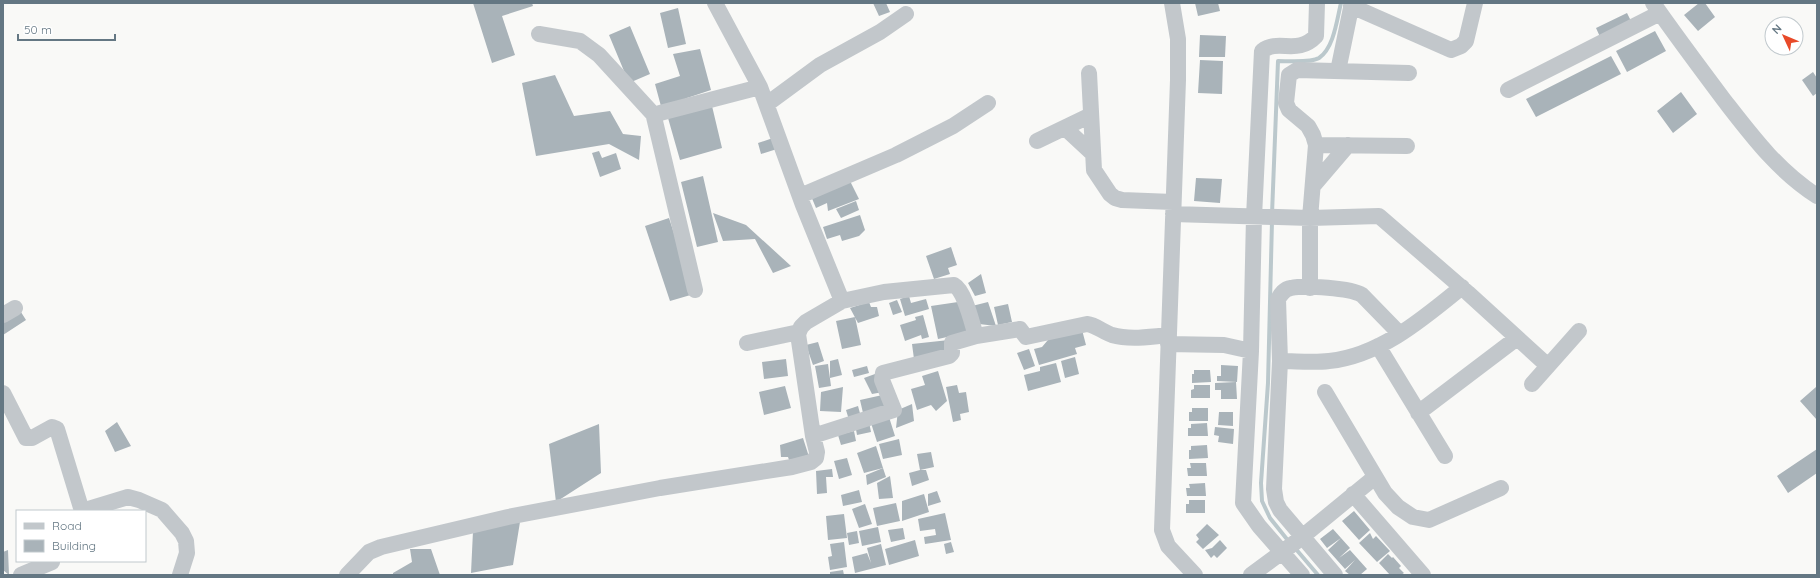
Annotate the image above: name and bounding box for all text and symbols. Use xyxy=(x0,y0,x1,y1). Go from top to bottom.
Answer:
scale bar xyxy=(18,16,115,42)
north arrow xyxy=(1764,16,1804,56)
text: N xyxy=(1769,21,1785,37)
text: 50 m xyxy=(24,22,52,37)
legend xyxy=(16,510,146,562)
text: Road xyxy=(52,518,82,533)
text: Building xyxy=(52,538,96,553)

